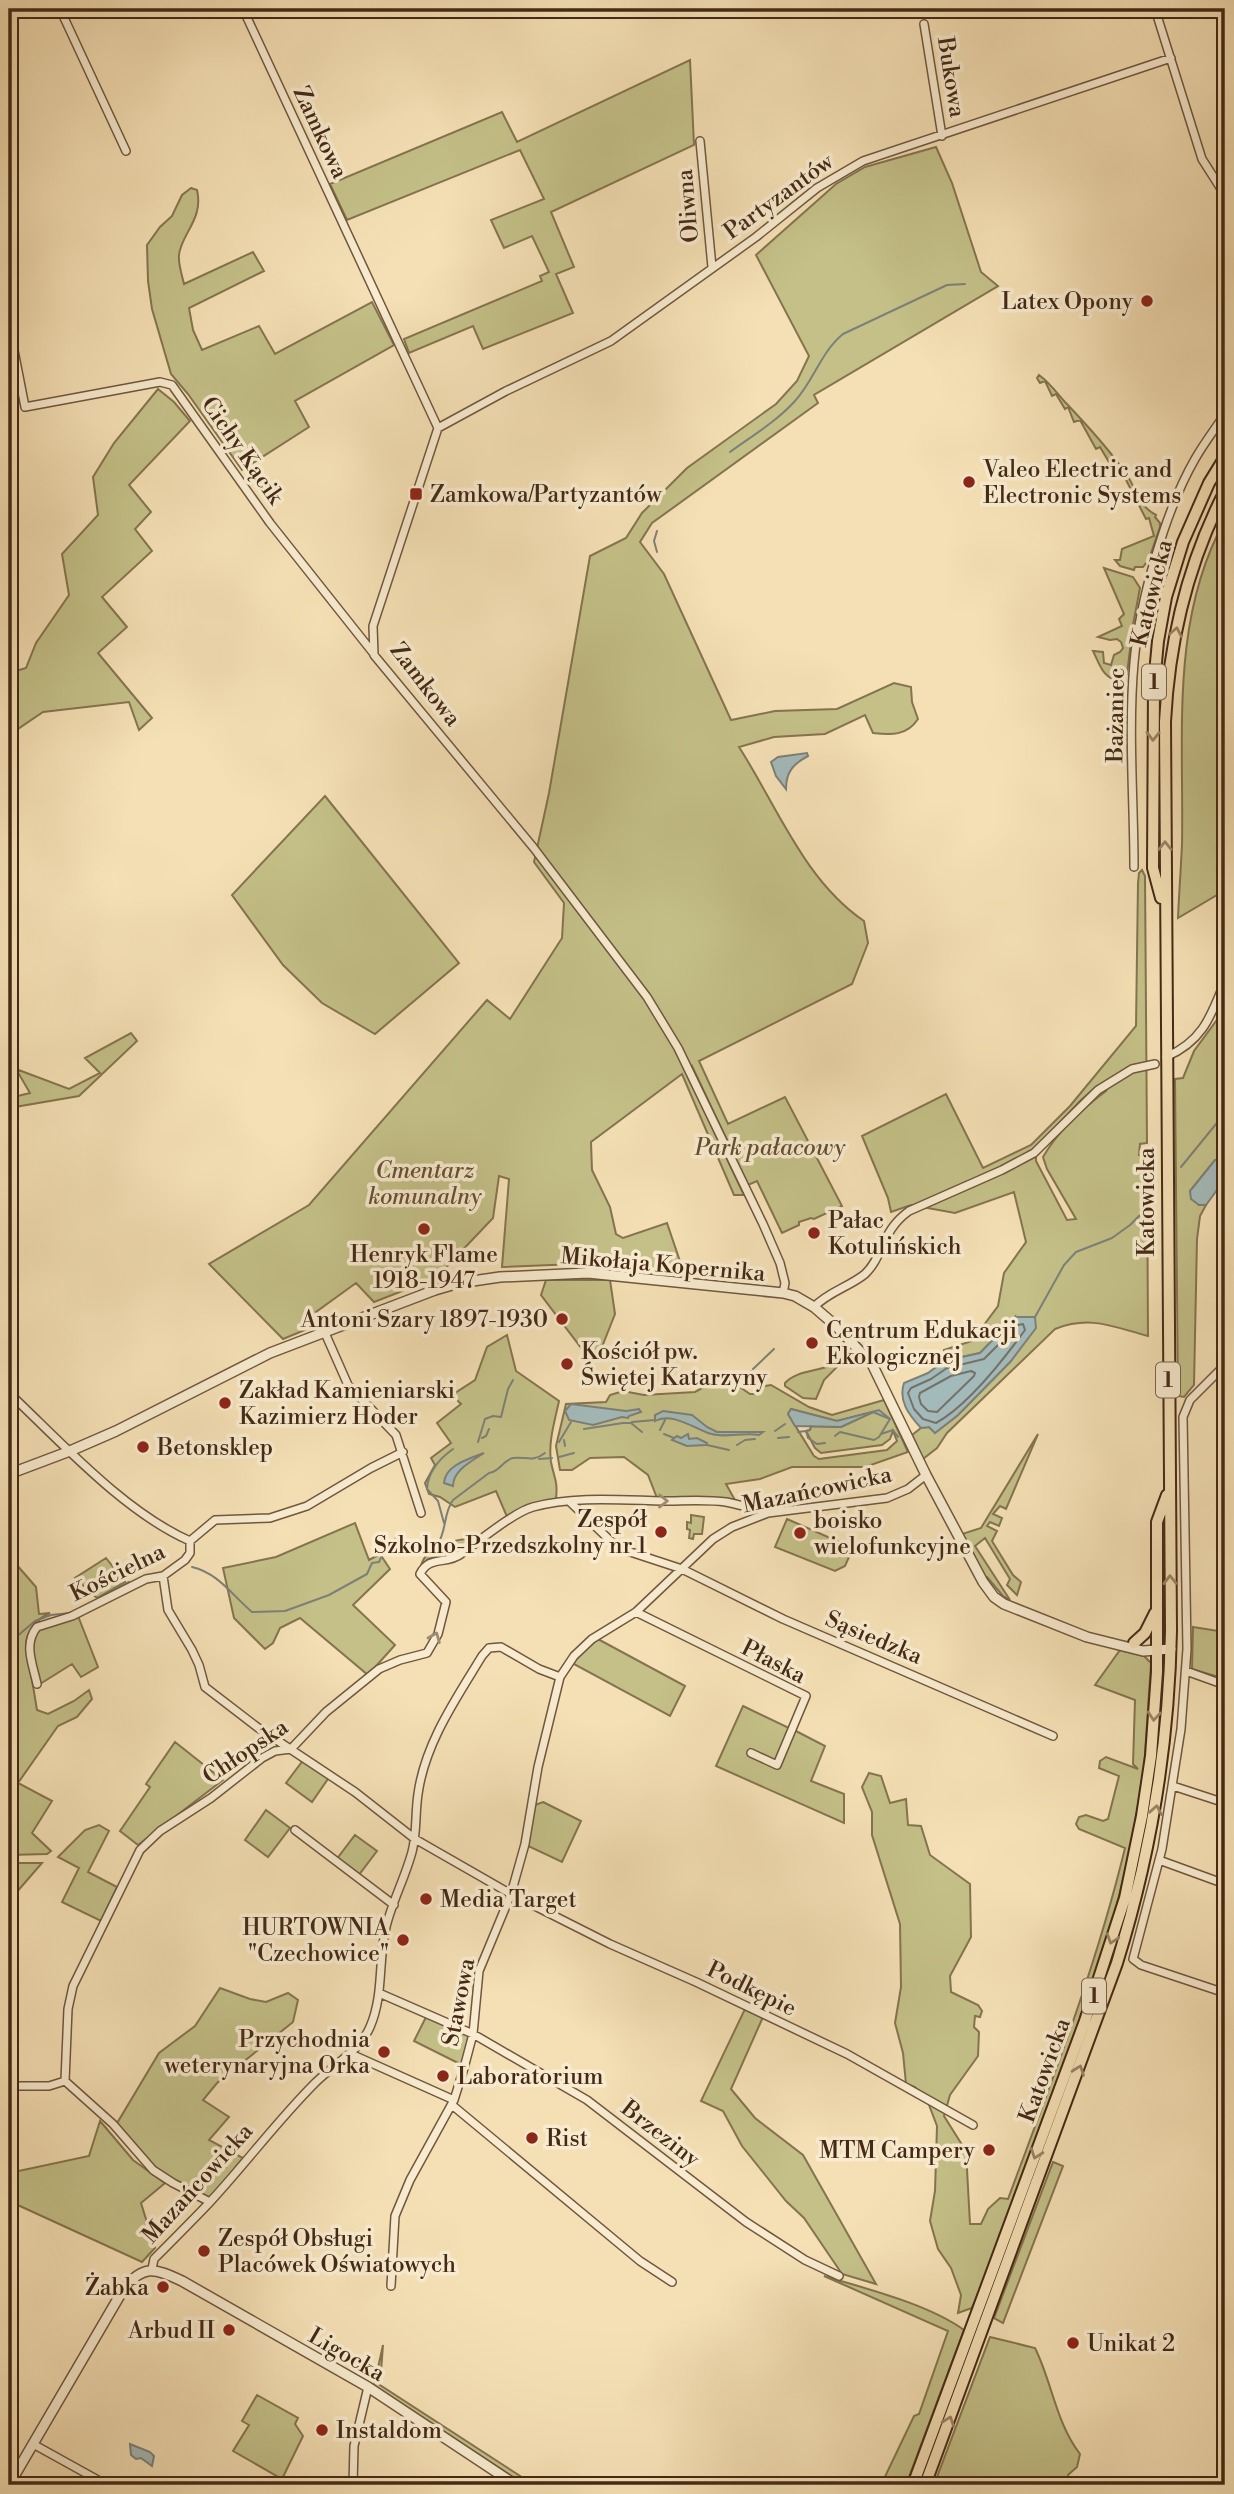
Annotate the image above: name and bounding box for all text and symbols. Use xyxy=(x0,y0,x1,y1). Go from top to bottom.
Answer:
street label: Bukowa xyxy=(931,34,971,120)
street label: Zamkowa xyxy=(287,82,354,183)
street label: Partyzantów xyxy=(718,147,840,246)
street label: Oliwna xyxy=(671,168,705,244)
place label: Latex Opony xyxy=(1001,288,1134,316)
marker: Latex Opony xyxy=(1139,293,1155,309)
street label: Cichy Kącik xyxy=(195,391,290,511)
place label: Valeo Electric and Electronic Systems xyxy=(982,456,1181,510)
marker: Valeo Electric and Electronic Systems xyxy=(961,474,977,490)
place label: Zamkowa/Partyzantów xyxy=(430,481,663,509)
marker: Zamkowa/Partyzantów xyxy=(408,486,424,502)
street label: Katowicka xyxy=(1125,537,1179,650)
one-way arrow xyxy=(1167,626,1182,638)
street label: Zamkowa xyxy=(384,637,467,732)
road number: 1 xyxy=(1142,664,1166,700)
street label: Bażaniec xyxy=(1101,667,1131,764)
one-way arrow xyxy=(1145,731,1161,741)
one-way arrow xyxy=(1157,840,1173,851)
park label: Park pałacowy xyxy=(694,1134,846,1162)
street label: Katowicka xyxy=(1133,1147,1161,1257)
park label: Cmentarz komunalny xyxy=(368,1157,483,1211)
place label: Pałac Kotulińskich xyxy=(828,1207,962,1261)
marker: Henryk Flame 1918-1947 xyxy=(416,1221,432,1237)
marker: Pałac Kotulińskich xyxy=(806,1225,822,1241)
place label: Henryk Flame 1918-1947 xyxy=(350,1241,498,1295)
street label: Mikołaja Kopernika xyxy=(559,1242,767,1288)
place label: Antoni Szary 1897-1930 xyxy=(300,1306,548,1334)
marker: Antoni Szary 1897-1930 xyxy=(554,1311,570,1327)
place label: Centrum Edukacji Ekologicznej xyxy=(826,1317,1017,1371)
marker: Centrum Edukacji Ekologicznej xyxy=(804,1335,820,1351)
place label: Kościół pw. Świętej Katarzyny xyxy=(581,1338,768,1392)
marker: Kościół pw. Świętej Katarzyny xyxy=(559,1356,575,1372)
road number: 1 xyxy=(1156,1362,1180,1398)
place label: Zakład Kamieniarski Kazimierz Hoder xyxy=(239,1377,455,1431)
marker: Zakład Kamieniarski Kazimierz Hoder xyxy=(217,1395,233,1411)
place label: Betonsklep xyxy=(156,1434,273,1462)
marker: Betonsklep xyxy=(135,1439,151,1455)
street label: Mazańcowicka xyxy=(740,1460,895,1519)
one-way arrow xyxy=(658,1493,669,1509)
place label: Zespół Szkolno-Przedszkolny nr 1 xyxy=(374,1506,647,1560)
place label: boisko wielofunkcyjne xyxy=(813,1507,971,1561)
marker: Zespół Szkolno-Przedszkolny nr 1 xyxy=(653,1524,669,1540)
marker: boisko wielofunkcyjne xyxy=(792,1525,808,1541)
street label: Kościelna xyxy=(65,1538,170,1608)
one-way arrow xyxy=(1163,1575,1178,1586)
street label: Sąsiedzka xyxy=(821,1605,927,1671)
one-way arrow xyxy=(427,1632,441,1644)
street label: Płaska xyxy=(737,1634,811,1690)
one-way arrow xyxy=(1147,1711,1162,1722)
street label: Chłopska xyxy=(198,1713,294,1791)
one-way arrow xyxy=(1147,1804,1162,1816)
place label: Media Target xyxy=(440,1886,577,1914)
marker: Media Target xyxy=(418,1891,434,1907)
place label: HURTOWNIA "Czechowice" xyxy=(242,1914,390,1968)
marker: HURTOWNIA "Czechowice" xyxy=(395,1932,411,1948)
one-way arrow xyxy=(1106,1933,1121,1945)
street label: Stawowa xyxy=(437,1955,481,2049)
street label: Podkępie xyxy=(702,1955,801,2023)
road number: 1 xyxy=(1082,1979,1106,2014)
street label: Katowicka xyxy=(1013,2014,1077,2126)
place label: Przychodnia weterynaryjna Orka xyxy=(163,2026,370,2080)
marker: Przychodnia weterynaryjna Orka xyxy=(376,2044,392,2060)
place label: Laboratorium xyxy=(457,2063,603,2091)
one-way arrow xyxy=(1071,2065,1085,2077)
marker: Laboratorium xyxy=(435,2068,451,2084)
street label: Brzeziny xyxy=(615,2094,706,2174)
street label: Mazańcowicka xyxy=(137,2118,259,2249)
place label: Rist xyxy=(546,2125,588,2153)
marker: Rist xyxy=(524,2130,540,2146)
place label: MTM Campery xyxy=(819,2137,976,2165)
marker: MTM Campery xyxy=(981,2142,997,2158)
one-way arrow xyxy=(1030,2147,1044,2159)
place label: Zespół Obsługi Placówek Oświatowych xyxy=(218,2225,456,2279)
marker: Zespół Obsługi Placówek Oświatowych xyxy=(196,2243,212,2259)
place label: Żabka xyxy=(85,2272,149,2302)
marker: Żabka xyxy=(155,2279,171,2295)
place label: Arbud II xyxy=(127,2317,215,2345)
marker: Arbud II xyxy=(221,2322,237,2338)
street label: Ligocka xyxy=(303,2322,390,2388)
place label: Unikat 2 xyxy=(1087,2330,1175,2358)
marker: Unikat 2 xyxy=(1065,2335,1081,2351)
one-way arrow xyxy=(941,2416,955,2428)
place label: Instaldom xyxy=(336,2417,442,2445)
marker: Instaldom xyxy=(314,2422,330,2438)

